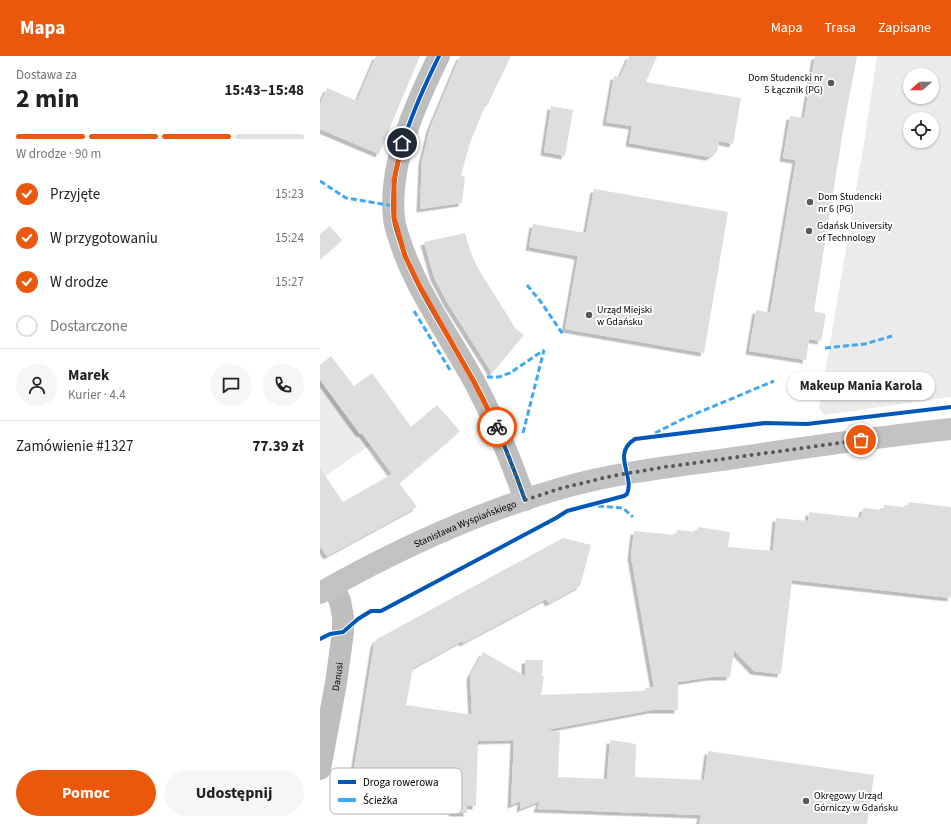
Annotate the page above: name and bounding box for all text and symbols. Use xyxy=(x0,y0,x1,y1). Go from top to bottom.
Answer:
text: Mapa xyxy=(20,15,65,42)
text: Mapa xyxy=(771,18,803,38)
text: Trasa xyxy=(825,18,856,38)
text: Zapisane xyxy=(878,18,931,38)
text: Dostawa za xyxy=(16,66,77,84)
north arrow xyxy=(903,68,939,104)
map controls xyxy=(903,68,939,148)
place label: Dom Studencki nr 5 Łącznik (PG) xyxy=(748,71,824,97)
marker: Dom Studencki nr 5 Łącznik (PG) xyxy=(826,78,836,88)
text: 2 min xyxy=(16,80,79,117)
text: 15:43–15:48 xyxy=(224,80,304,101)
button: locate xyxy=(903,112,939,148)
pin xyxy=(385,126,419,160)
icon: home xyxy=(391,132,413,154)
text: W drodze · 90 m xyxy=(16,145,101,163)
icon: check xyxy=(16,183,38,205)
text: Przyjęte xyxy=(50,184,100,205)
text: 15:23 xyxy=(275,185,304,203)
place label: Dom Studencki nr 6 (PG) xyxy=(818,190,882,216)
marker: Dom Studencki nr 6 (PG) xyxy=(805,197,815,207)
place label: Gdańsk University of Technology xyxy=(817,219,893,245)
marker: Gdańsk University of Technology xyxy=(804,226,814,236)
icon: check xyxy=(16,227,38,249)
text: W przygotowaniu xyxy=(50,228,158,249)
text: 15:24 xyxy=(275,229,304,247)
icon: check xyxy=(16,271,38,293)
text: W drodze xyxy=(50,272,108,293)
text: 15:27 xyxy=(275,273,304,291)
place label: Urząd Miejski w Gdańsku xyxy=(597,303,652,329)
marker: Urząd Miejski w Gdańsku xyxy=(584,310,594,320)
text: Dostarczone xyxy=(50,316,128,337)
button: person xyxy=(16,364,58,406)
button: chat xyxy=(210,364,252,406)
button: phone xyxy=(262,364,304,406)
text: Marek xyxy=(68,365,109,386)
callout: Makeup Mania Karola xyxy=(787,372,935,400)
text: Makeup Mania Karola xyxy=(800,377,922,395)
text: Kurier · 4.4 xyxy=(68,386,126,404)
courier xyxy=(477,407,517,447)
icon: bike xyxy=(486,416,508,438)
pin xyxy=(844,423,878,457)
icon: bag xyxy=(850,429,872,451)
text: Zamówienie #1327 xyxy=(16,436,133,457)
text: 77.39 zł xyxy=(253,436,304,457)
street label: Stanisława Wyspiańskiego xyxy=(412,497,518,551)
street label: Danusi xyxy=(329,661,347,692)
legend xyxy=(330,768,462,814)
button: Pomoc xyxy=(16,770,156,816)
button: Udostępnij xyxy=(164,770,304,816)
text: Droga rowerowa xyxy=(363,775,438,790)
place label: Okręgowy Urząd Górniczy w Gdańsku xyxy=(814,789,898,815)
text: Ścieżka xyxy=(363,793,398,808)
marker: Okręgowy Urząd Górniczy w Gdańsku xyxy=(801,796,811,806)

